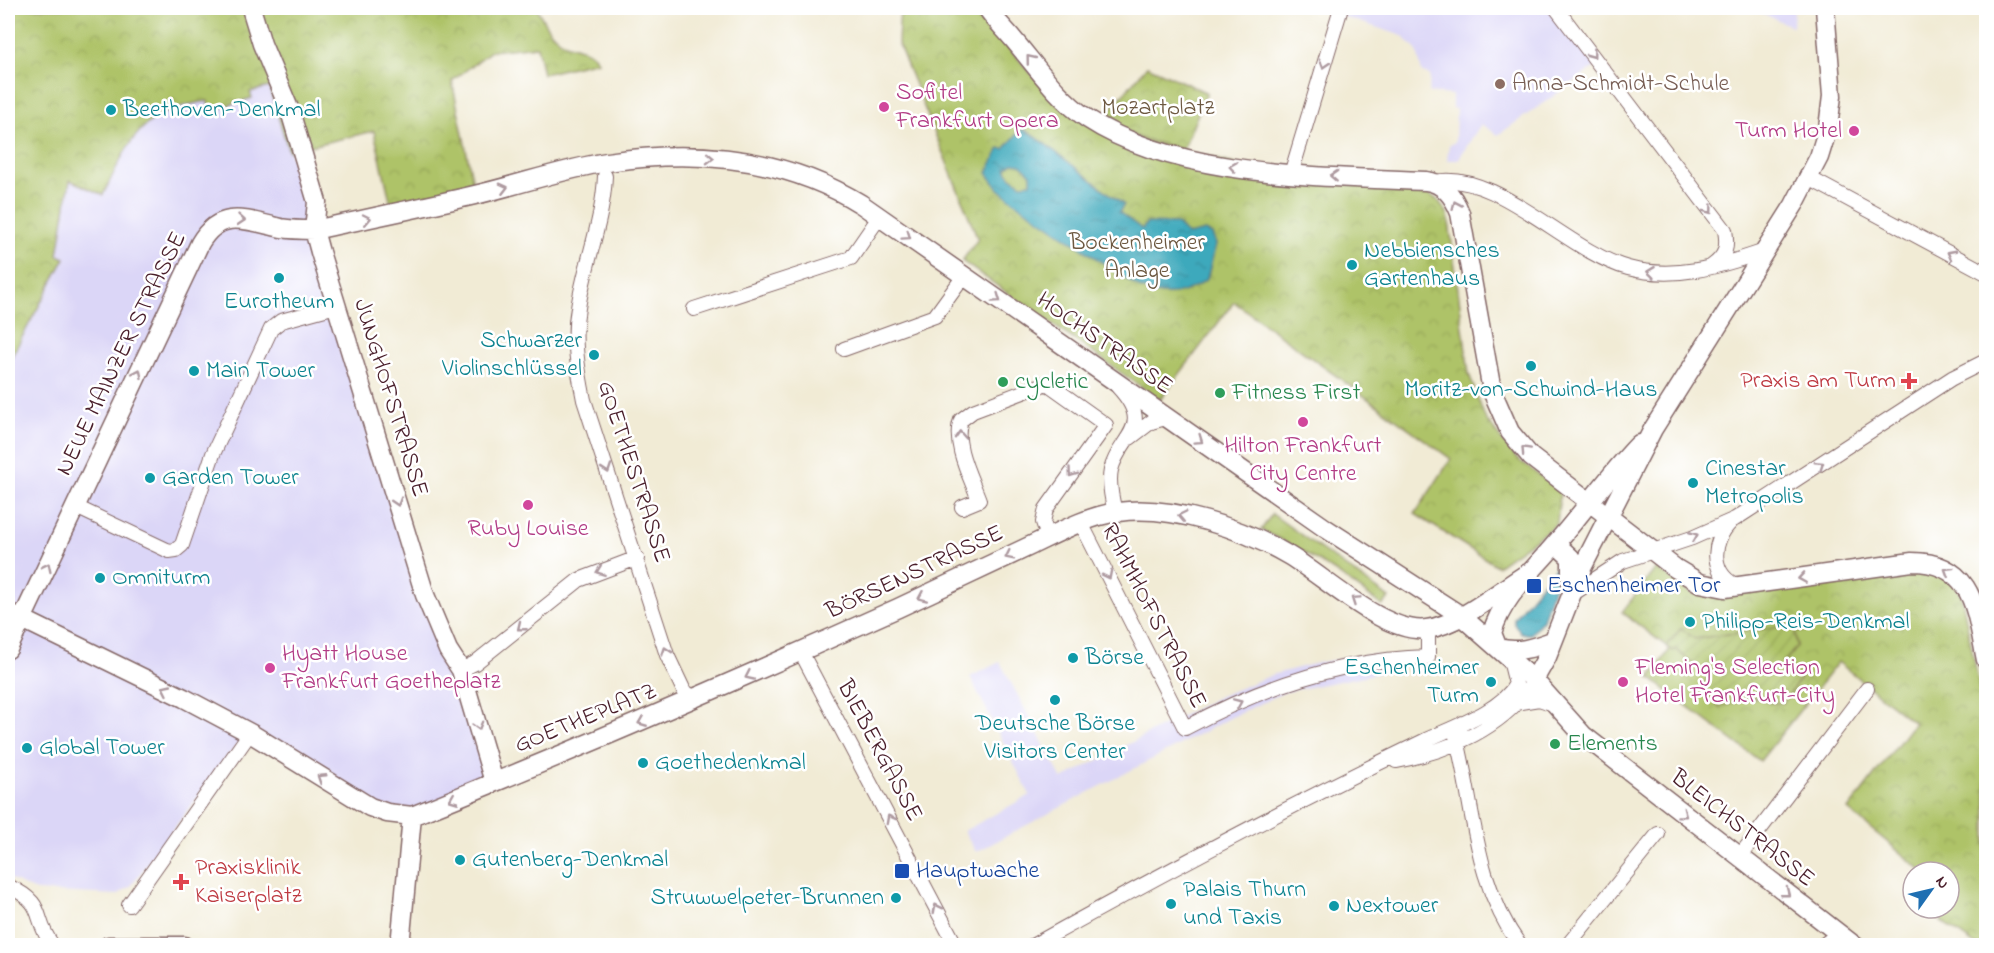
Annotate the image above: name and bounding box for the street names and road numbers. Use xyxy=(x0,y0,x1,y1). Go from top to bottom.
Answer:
street label: NEUE MAINZER STRASSE xyxy=(48,226,196,482)
street label: HOCHSTRASSE xyxy=(1029,284,1179,404)
street label: JUNGHOFSTRASSE xyxy=(343,295,437,501)
street label: GOETHESTRASSE xyxy=(587,376,679,568)
street label: BÖRSENSTRASSE xyxy=(819,516,1010,630)
street label: RAHMHOFSTRASSE xyxy=(1091,517,1215,715)
street label: BIEBERGASSE xyxy=(827,673,931,828)
street label: GOETHEPLATZ xyxy=(510,675,662,763)
street label: BLEICHSTRASSE xyxy=(1662,761,1822,897)

